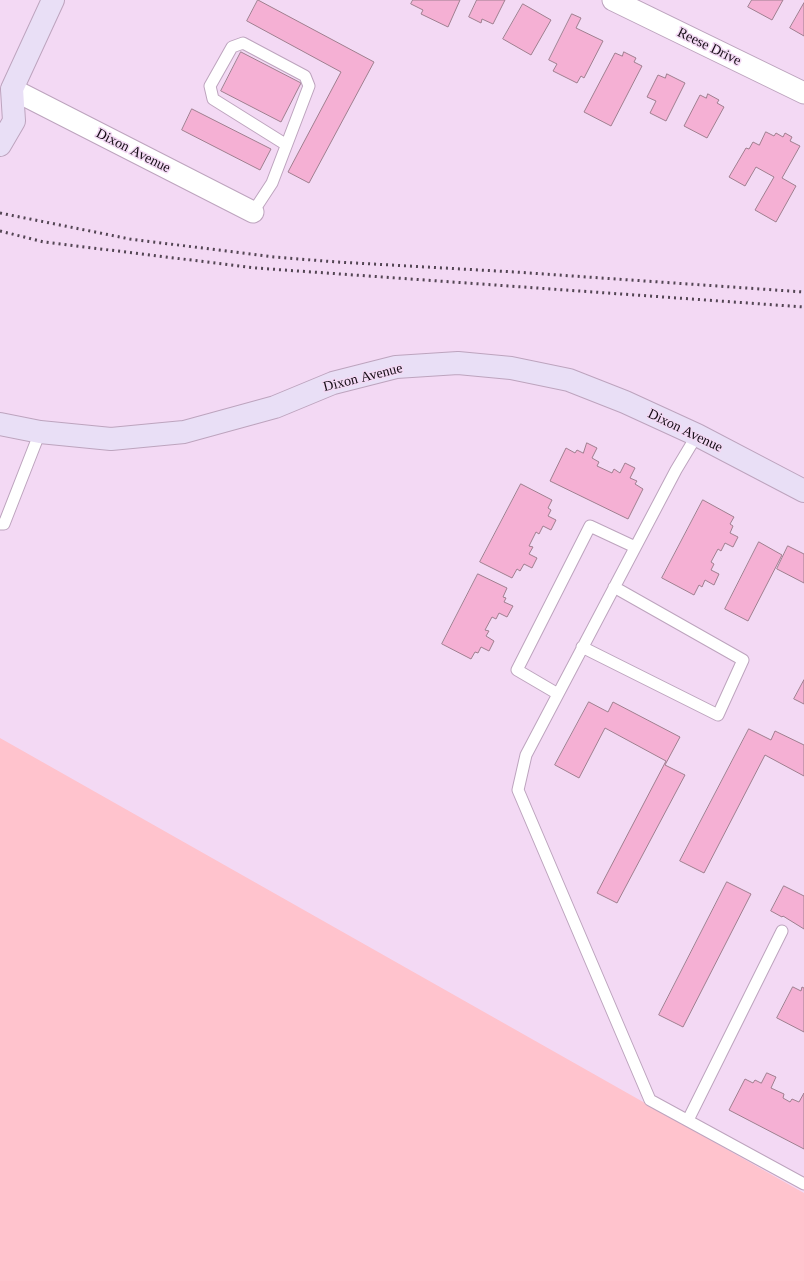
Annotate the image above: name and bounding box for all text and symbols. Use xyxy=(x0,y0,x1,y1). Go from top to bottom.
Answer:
street label: Reese Drive xyxy=(674,24,744,70)
street label: Dixon Avenue xyxy=(93,125,173,177)
street label: Dixon Avenue xyxy=(322,360,404,396)
street label: Dixon Avenue xyxy=(645,406,725,456)

